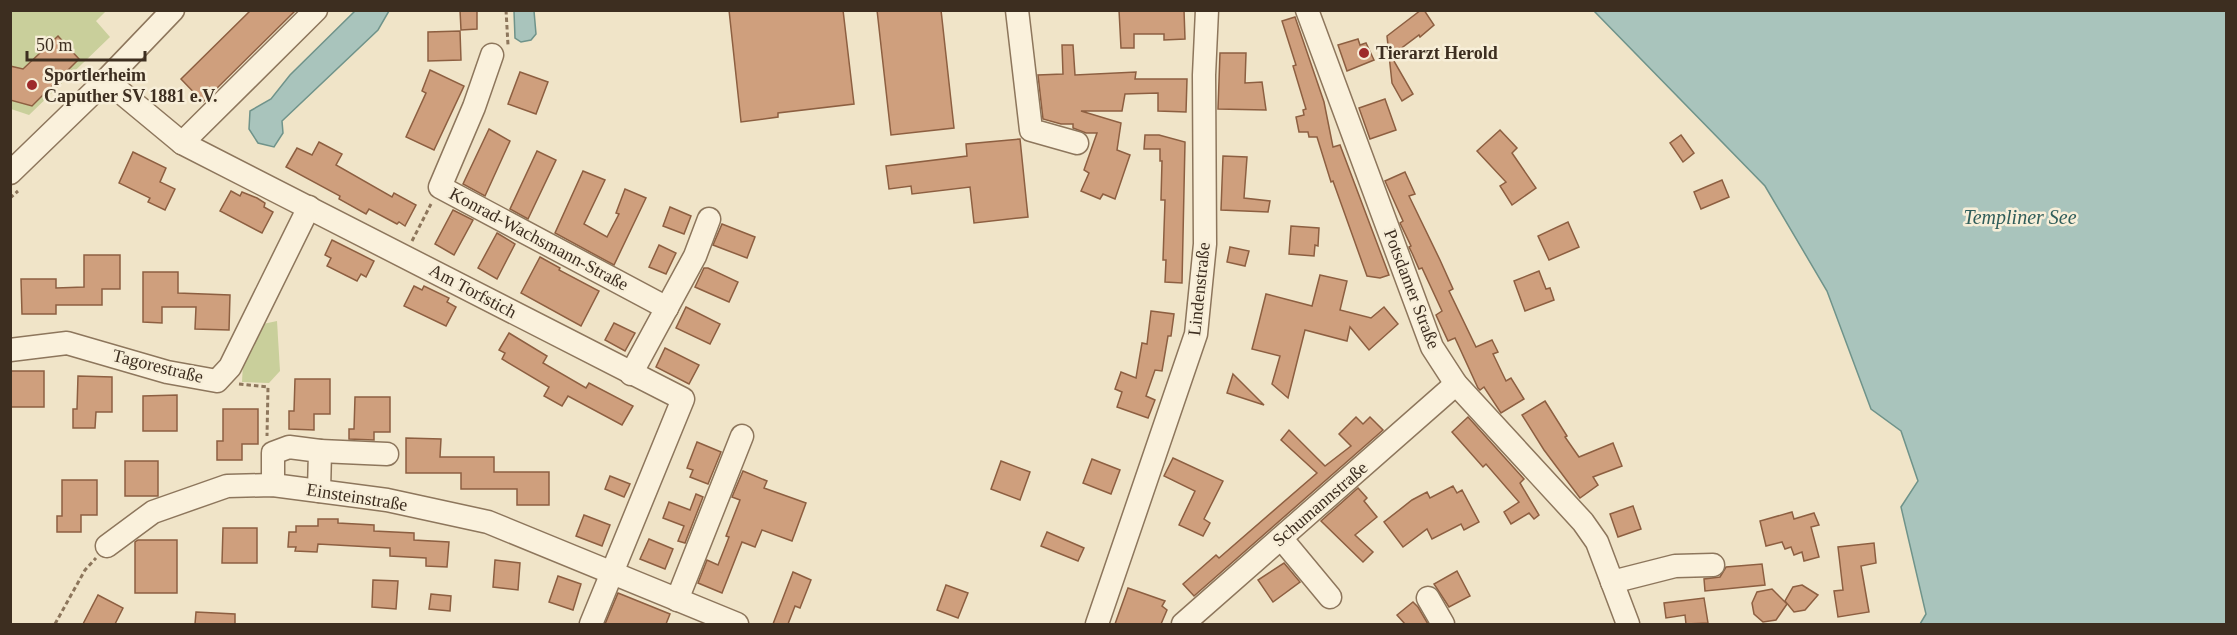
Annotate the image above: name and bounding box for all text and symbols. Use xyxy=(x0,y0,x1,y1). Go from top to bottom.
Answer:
scale bar xyxy=(27,24,146,62)
text: 50 m xyxy=(36,35,73,55)
place label: Tierarzt Herold xyxy=(1376,43,1498,63)
marker: Tierarzt Herold xyxy=(1357,46,1371,60)
place label: Sportlerheim Caputher SV 1881 e.V. xyxy=(44,65,218,106)
marker: Sportlerheim Caputher SV 1881 e.V. xyxy=(25,78,39,92)
street label: Konrad-Wachsmann-Straße xyxy=(446,183,632,295)
water label: Templiner See xyxy=(1963,206,2077,229)
street label: Potsdamer Straße xyxy=(1380,226,1444,352)
street label: Lindenstraße xyxy=(1184,241,1214,337)
street label: Am Torfstich xyxy=(426,260,520,322)
street label: Tagorestraße xyxy=(111,345,205,387)
street label: Schumannstraße xyxy=(1269,457,1371,551)
street label: Einsteinstraße xyxy=(305,479,409,515)

